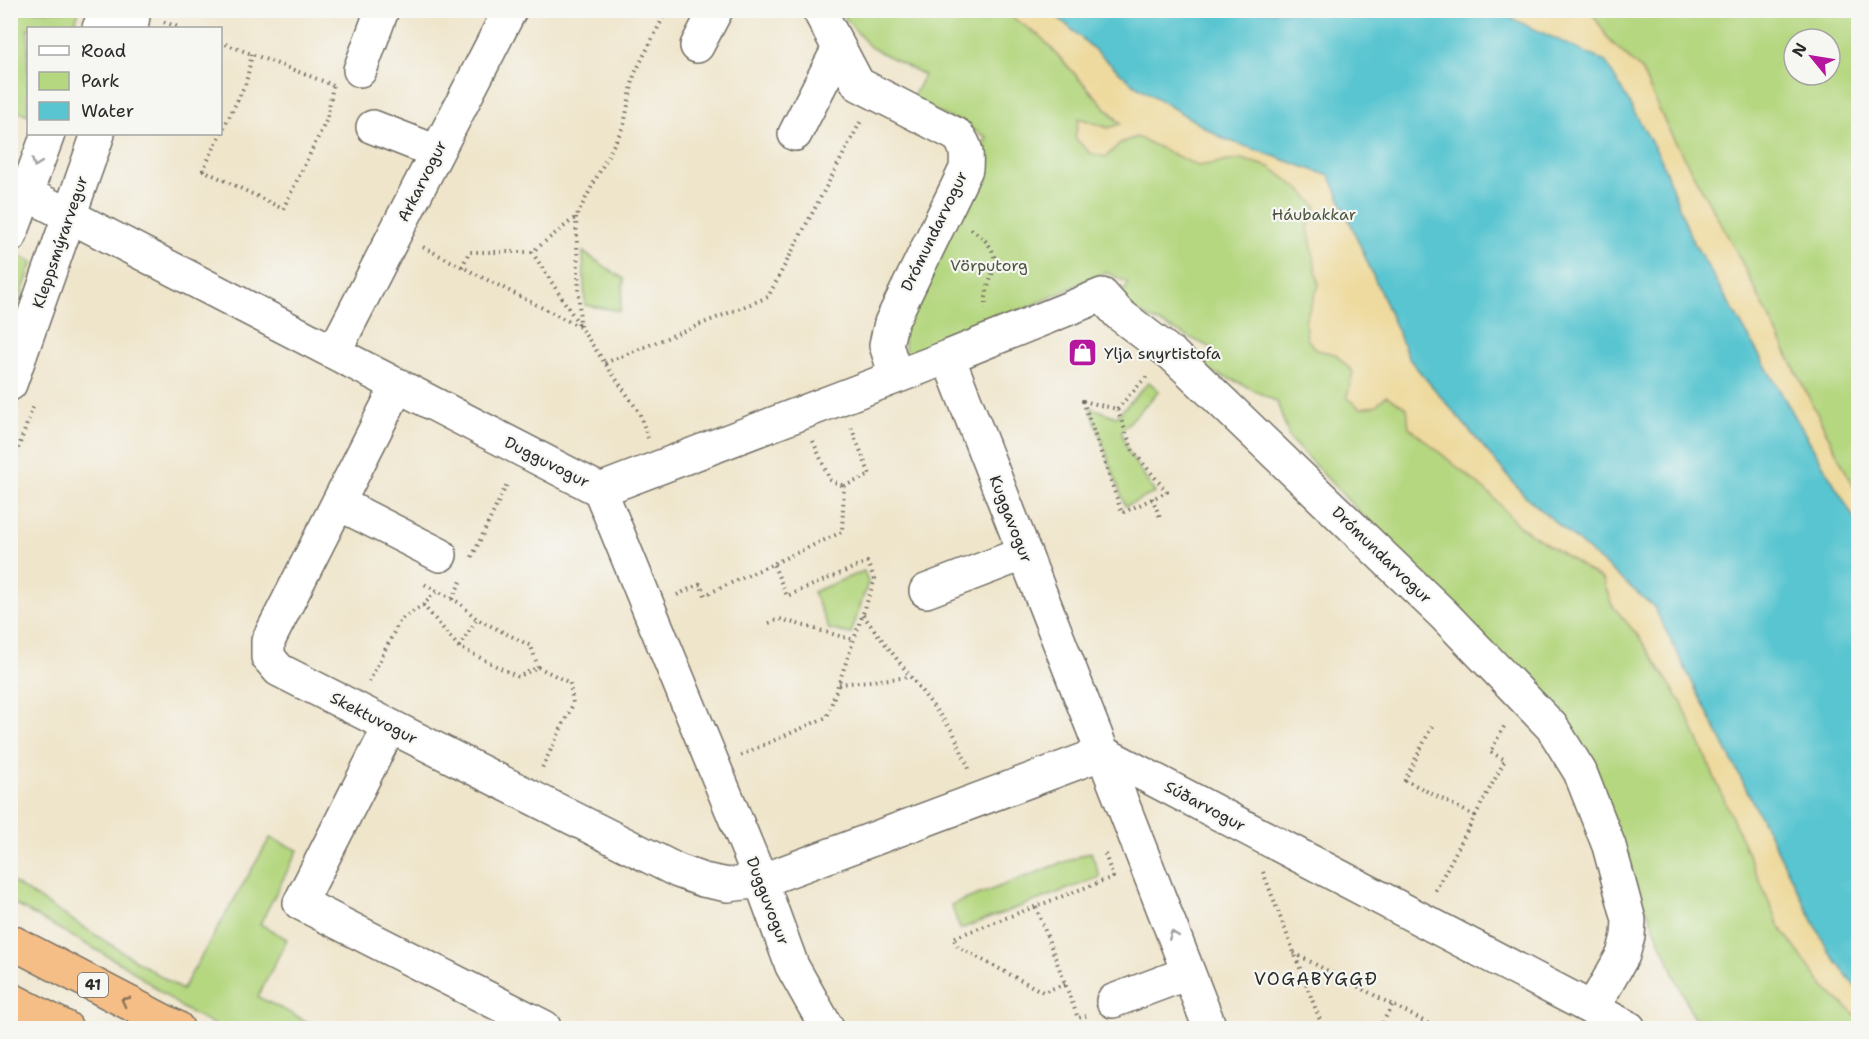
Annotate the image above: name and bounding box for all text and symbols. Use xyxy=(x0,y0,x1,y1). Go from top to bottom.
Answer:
legend xyxy=(27,27,222,135)
north arrow xyxy=(1782,27,1842,87)
text: Road xyxy=(81,39,126,63)
text: N xyxy=(1787,39,1812,60)
text: Park xyxy=(81,69,120,93)
text: Water xyxy=(81,99,134,123)
street label: Arkarvogur xyxy=(392,137,452,225)
one-way arrow xyxy=(31,157,44,168)
street label: Drómundarvogur xyxy=(896,167,972,295)
street label: Kleppsmýrarvegur xyxy=(27,173,93,311)
park label: Háubakkar xyxy=(1272,204,1356,225)
park label: Vörputorg xyxy=(950,255,1028,276)
shop icon: Ylja snyrtistofa xyxy=(1067,337,1099,369)
place label: Ylja snyrtistofa xyxy=(1104,343,1221,364)
street label: Dugguvogur xyxy=(501,432,593,492)
street label: Kuggavogur xyxy=(985,472,1037,566)
street label: Drómundarvogur xyxy=(1327,502,1437,608)
street label: Skektuvogur xyxy=(327,687,421,749)
street label: Súðarvogur xyxy=(1161,776,1249,836)
street label: Dugguvogur xyxy=(742,854,794,948)
one-way arrow xyxy=(1168,930,1181,941)
district label: VOGABYGGÐ xyxy=(1254,967,1378,991)
road number: 41 xyxy=(78,973,108,997)
one-way arrow xyxy=(120,997,131,1009)

